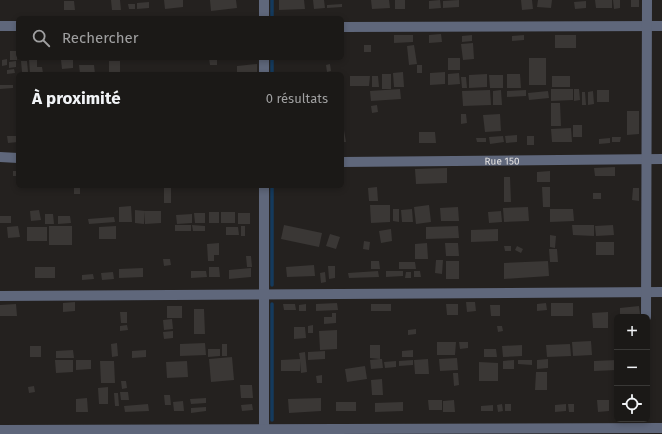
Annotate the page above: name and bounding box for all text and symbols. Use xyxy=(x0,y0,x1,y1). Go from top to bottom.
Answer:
search box xyxy=(16,16,344,60)
icon: search xyxy=(30,27,52,49)
text: Rechercher xyxy=(62,29,138,47)
text: À proximité xyxy=(32,88,121,109)
text: 0 résultats xyxy=(266,91,328,106)
street label: Rue 150 xyxy=(484,155,520,168)
map controls xyxy=(614,314,650,422)
button: + xyxy=(614,314,650,350)
button: − xyxy=(614,350,650,386)
button: locate xyxy=(614,386,650,422)

